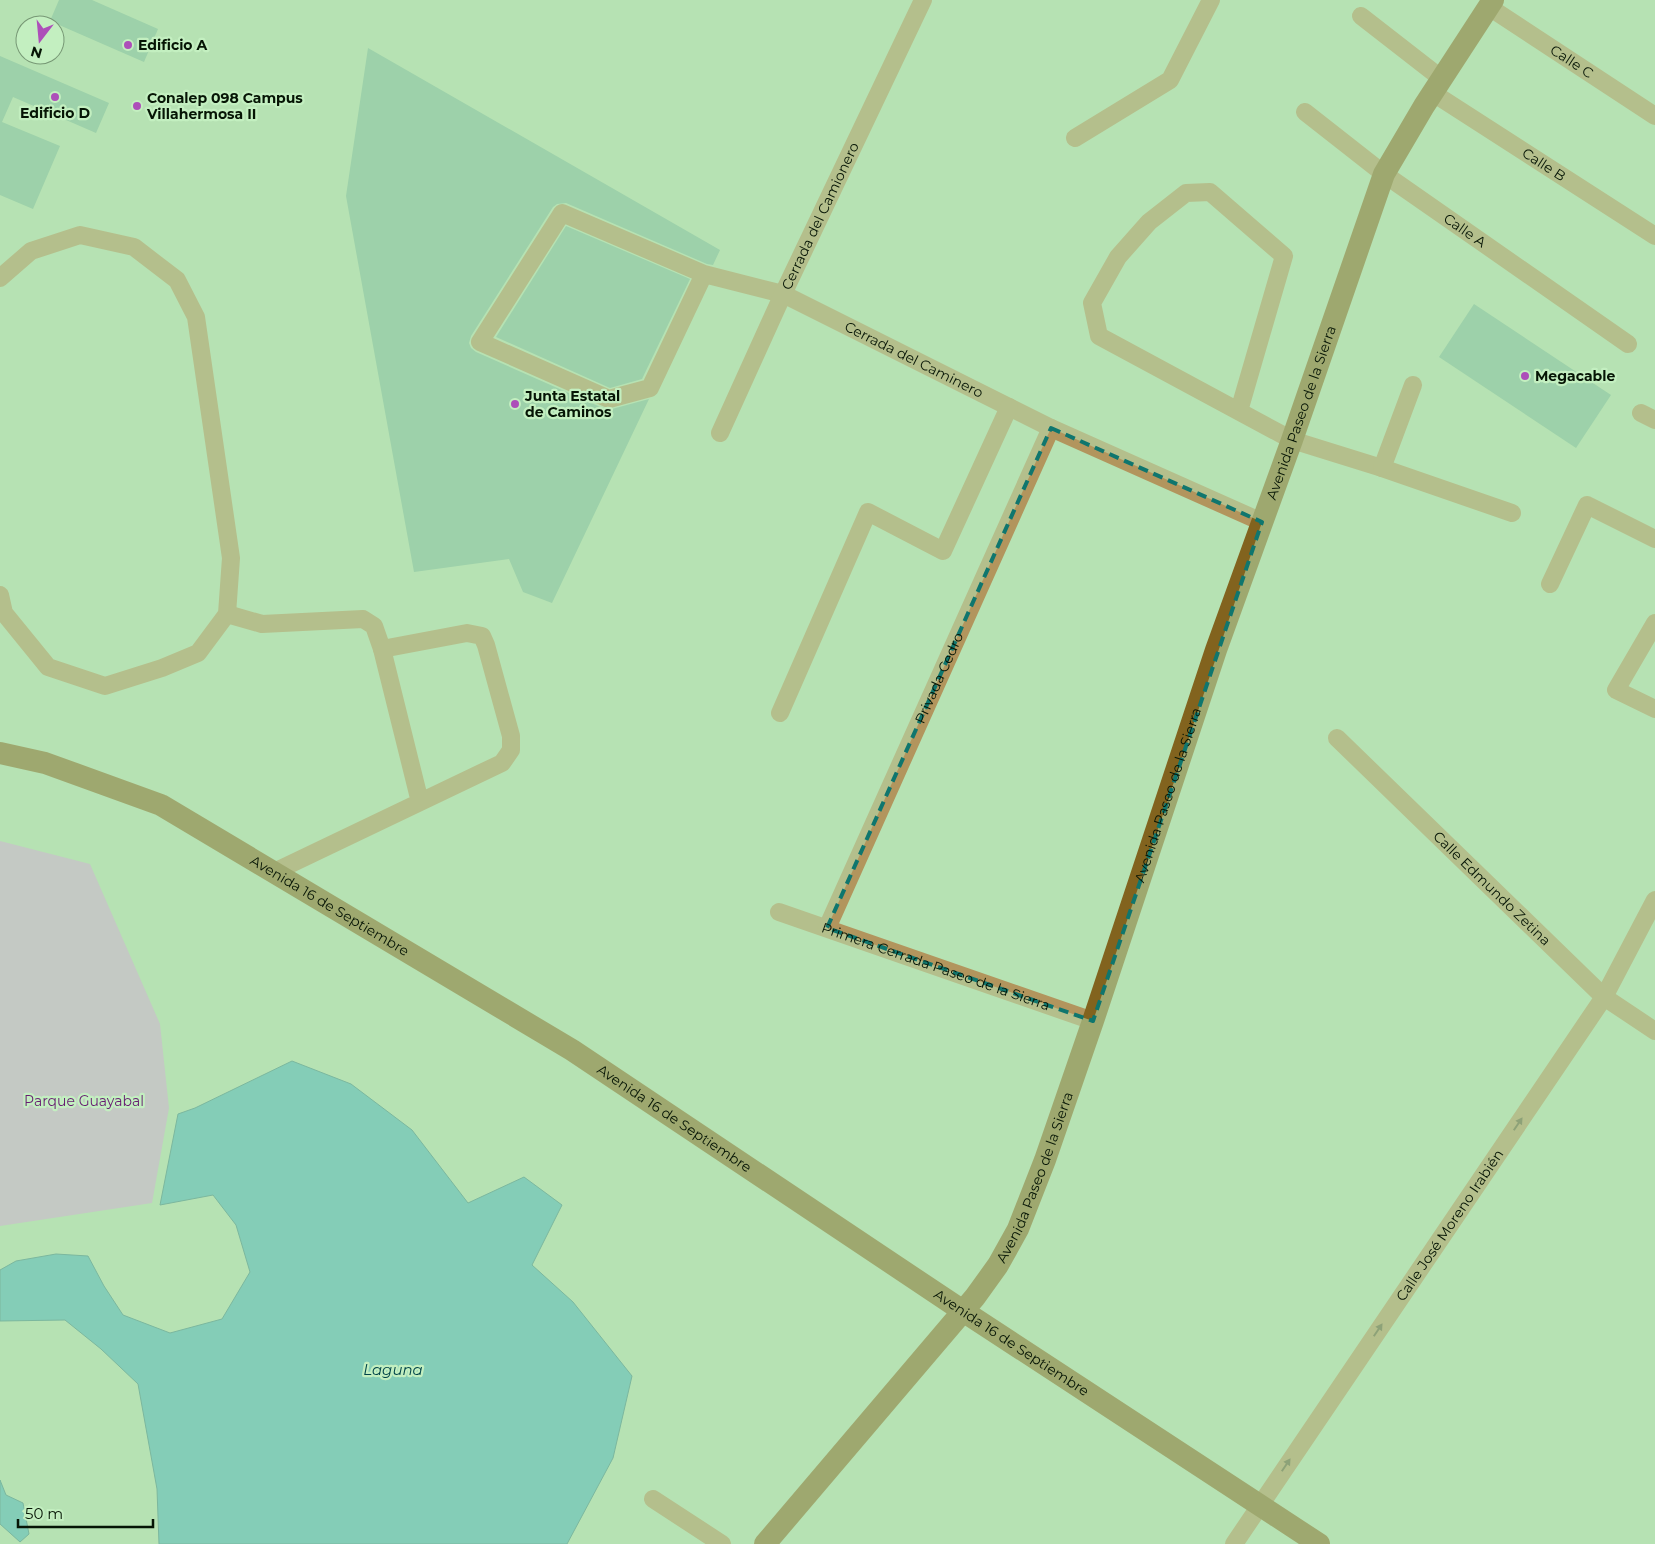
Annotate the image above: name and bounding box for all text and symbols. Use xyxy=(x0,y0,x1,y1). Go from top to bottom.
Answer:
north arrow xyxy=(15,15,65,65)
place label: Edificio A xyxy=(138,36,207,54)
marker: Edificio A xyxy=(122,39,134,51)
street label: Calle C xyxy=(1547,41,1597,82)
text: N xyxy=(28,42,44,63)
place label: Conalep 098 Campus Villahermosa II xyxy=(146,89,303,123)
marker: Edificio D xyxy=(49,91,61,103)
marker: Conalep 098 Campus Villahermosa II xyxy=(131,100,143,112)
place label: Edificio D xyxy=(20,104,90,122)
street label: Cerrada del Camionero xyxy=(777,139,863,293)
street label: Calle B xyxy=(1519,144,1569,185)
street label: Calle A xyxy=(1440,209,1490,252)
street label: Cerrada del Caminero xyxy=(842,317,987,402)
street label: Avenida Paseo de la Sierra xyxy=(1262,323,1340,502)
place label: Megacable xyxy=(1535,367,1615,385)
marker: Megacable xyxy=(1519,370,1531,382)
place label: Junta Estatal de Caminos xyxy=(524,387,620,421)
marker: Junta Estatal de Caminos xyxy=(509,398,521,410)
street label: Privada Cedro xyxy=(911,629,967,726)
street label: Avenida Paseo de la Sierra xyxy=(1131,705,1205,885)
street label: Calle Edmundo Zetina xyxy=(1429,827,1555,949)
street label: Avenida 16 de Septiembre xyxy=(247,851,413,960)
street label: Primera Cerrada Paseo de la Sierra xyxy=(819,918,1052,1014)
street label: Avenida 16 de Septiembre xyxy=(594,1060,755,1176)
street label: Avenida Paseo de la Sierra xyxy=(992,1089,1077,1266)
park label: Parque Guayabal xyxy=(24,1092,144,1110)
one-way arrow xyxy=(1513,1117,1523,1130)
street label: Calle José Moreno Irabién xyxy=(1392,1146,1507,1304)
street label: Avenida 16 de Septiembre xyxy=(931,1285,1093,1400)
one-way arrow xyxy=(1373,1324,1383,1337)
water label: Laguna xyxy=(363,1360,423,1379)
one-way arrow xyxy=(1281,1458,1291,1472)
scale bar xyxy=(18,1496,152,1528)
text: 50 m xyxy=(25,1504,63,1523)

